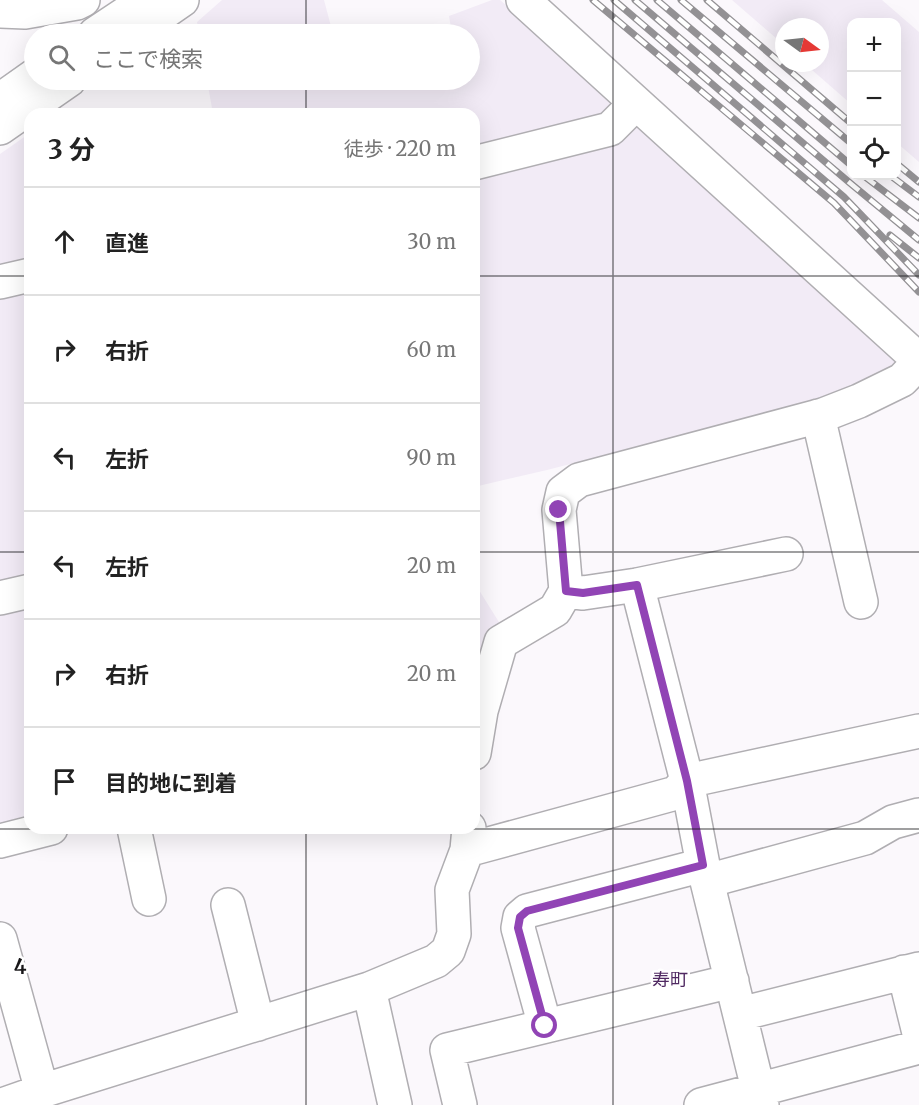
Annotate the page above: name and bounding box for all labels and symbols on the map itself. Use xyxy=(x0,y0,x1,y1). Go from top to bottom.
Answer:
north arrow xyxy=(775,18,829,72)
route end xyxy=(545,496,571,522)
text: 4 xyxy=(14,954,27,979)
district label: 寿町 xyxy=(652,968,688,991)
route start xyxy=(531,1012,557,1038)

